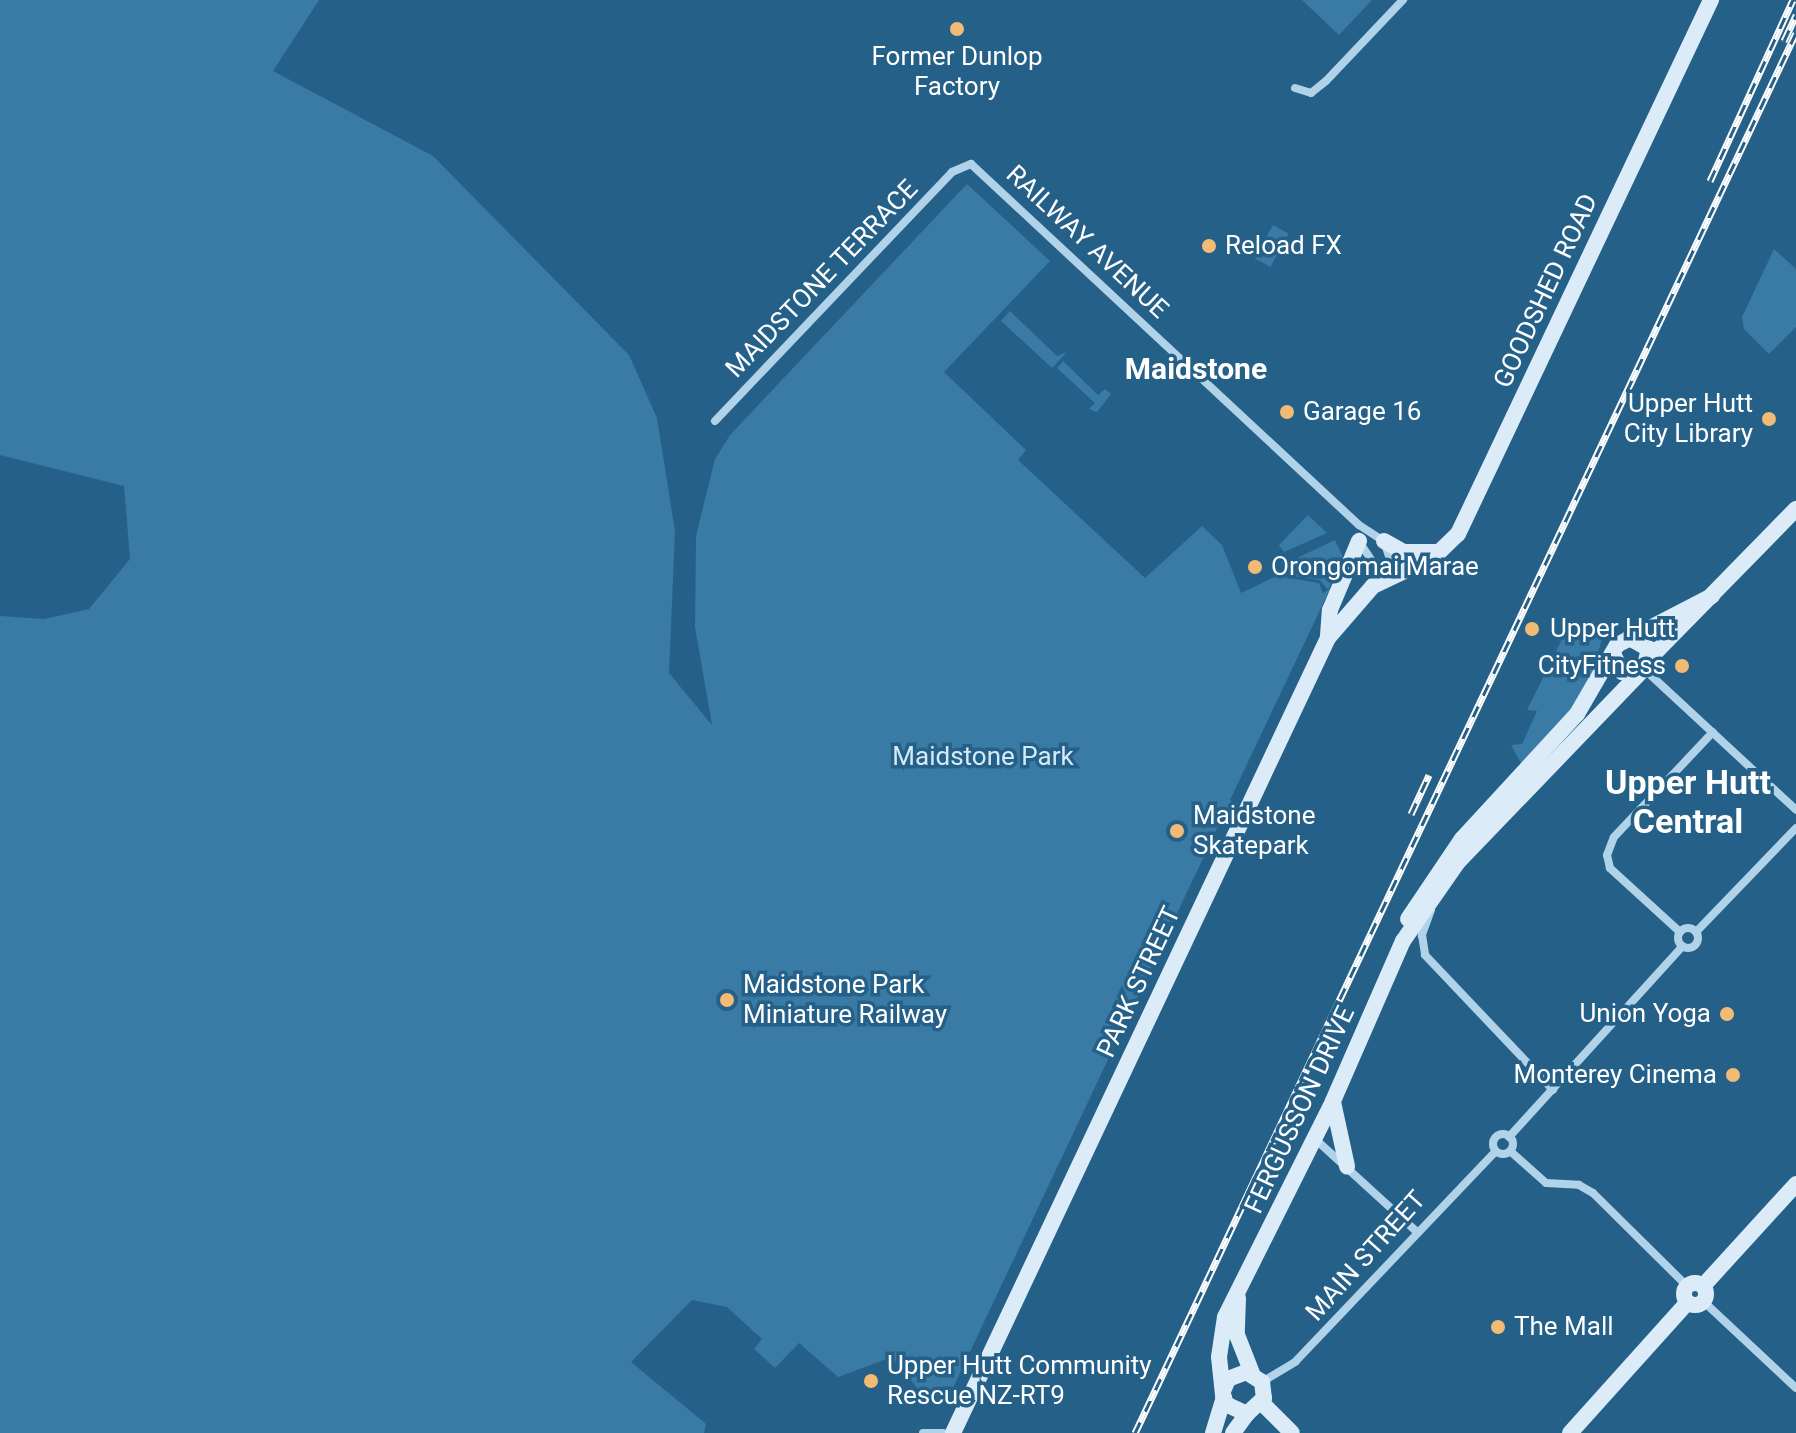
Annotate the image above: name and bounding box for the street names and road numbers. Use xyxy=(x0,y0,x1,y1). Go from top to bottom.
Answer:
street label: RAILWAY AVENUE xyxy=(1000,159,1174,325)
street label: MAIDSTONE TERRACE xyxy=(719,174,925,384)
street label: GOODSHED ROAD xyxy=(1487,189,1605,393)
street label: PARK STREET xyxy=(1090,902,1188,1062)
street label: FERGUSSON DRIVE xyxy=(1238,1001,1362,1219)
street label: MAIN STREET xyxy=(1299,1185,1433,1327)

